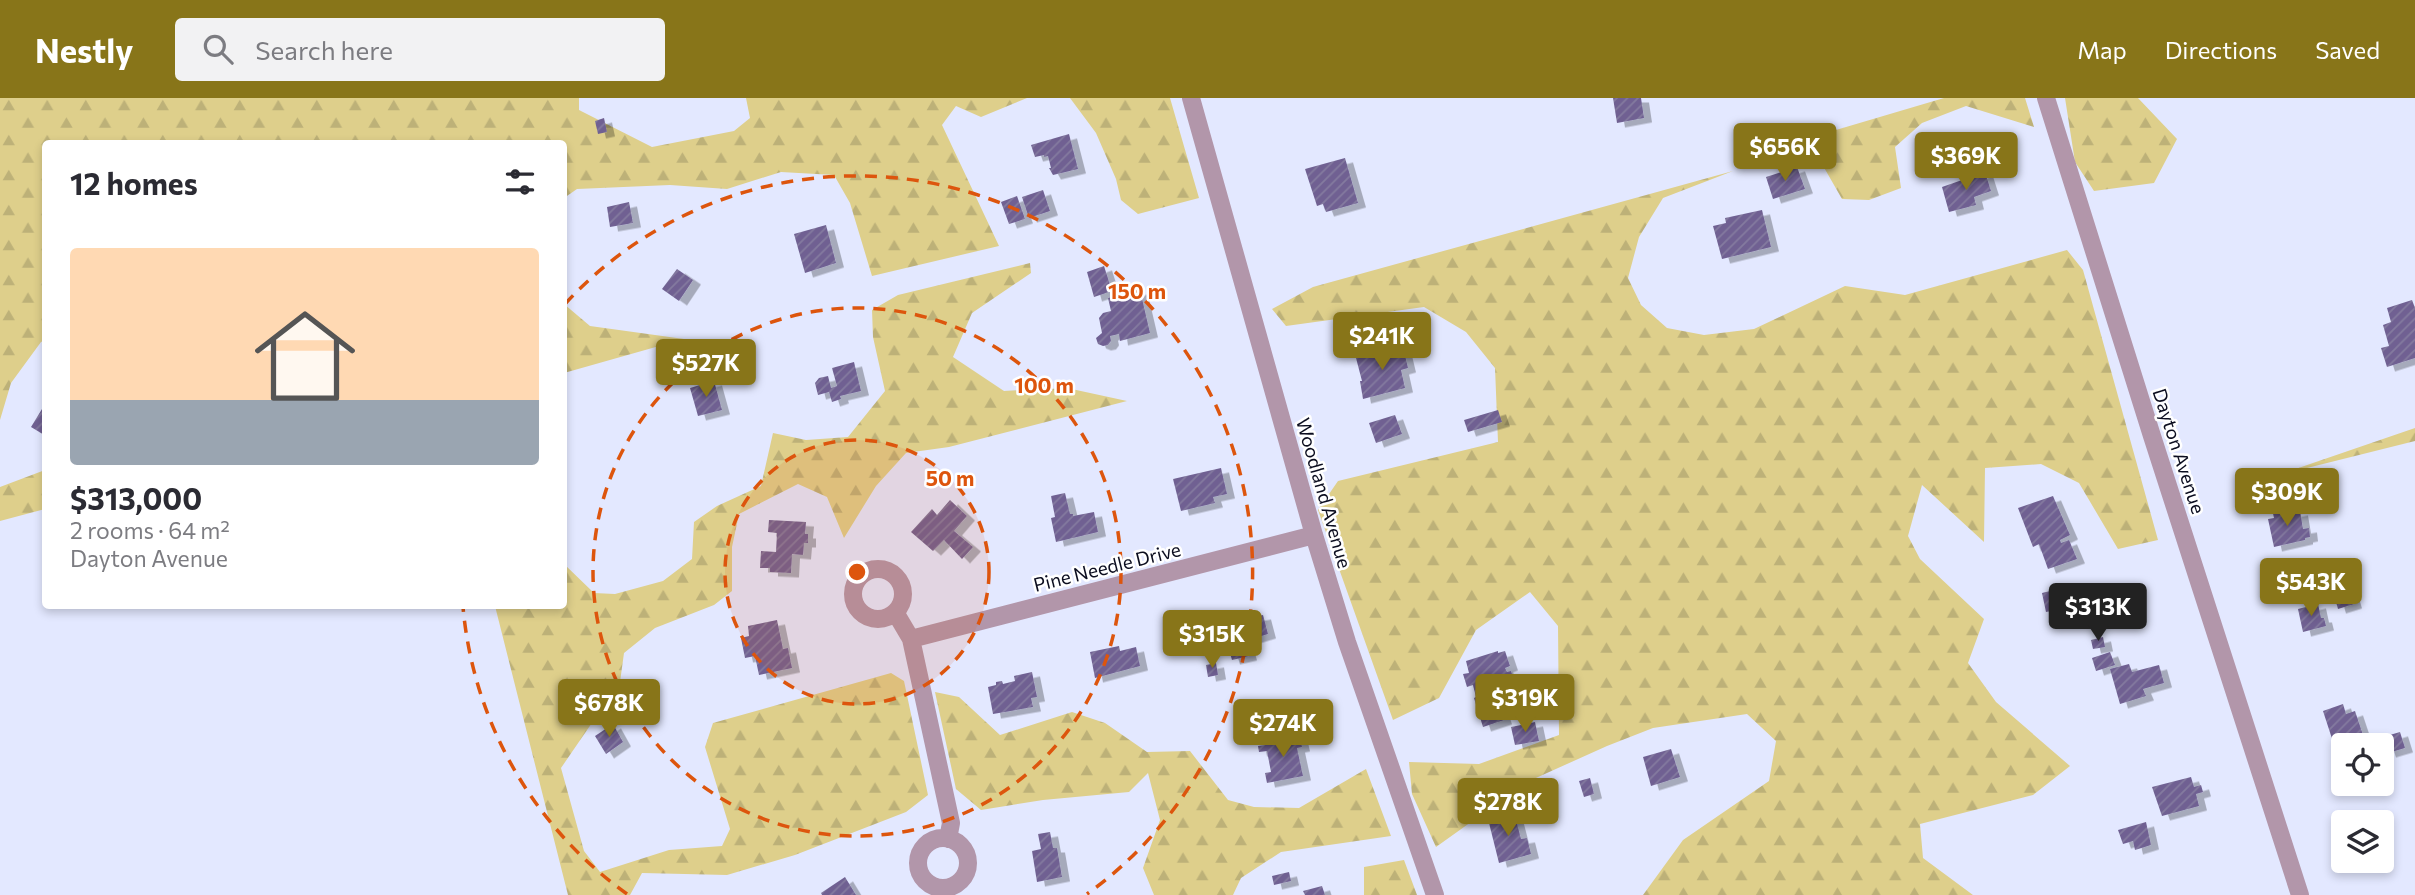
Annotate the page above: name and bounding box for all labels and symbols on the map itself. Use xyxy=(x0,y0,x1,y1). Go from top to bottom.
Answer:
pin: $656K xyxy=(1736,123,1834,183)
pin: $369K xyxy=(1917,132,2015,192)
text: 150 m xyxy=(1108,278,1166,303)
pin: $241K xyxy=(1333,313,1431,372)
pin: $527K xyxy=(657,340,755,399)
text: 100 m xyxy=(1014,372,1074,397)
street label: Dayton Avenue xyxy=(2148,385,2211,516)
street label: Woodland Avenue xyxy=(1292,415,1357,571)
text: 50 m xyxy=(926,465,974,490)
pin: $309K xyxy=(2238,468,2336,528)
street label: Pine Needle Drive xyxy=(1031,537,1183,596)
pin: $543K xyxy=(2262,559,2360,618)
centre of rings xyxy=(845,560,869,584)
pin: $313K xyxy=(2049,584,2147,643)
pin: $315K xyxy=(1163,610,1261,670)
pin: $319K xyxy=(1476,674,1574,734)
pin: $678K xyxy=(560,680,658,739)
pin: $274K xyxy=(1234,700,1332,759)
pin: $278K xyxy=(1459,778,1557,838)

